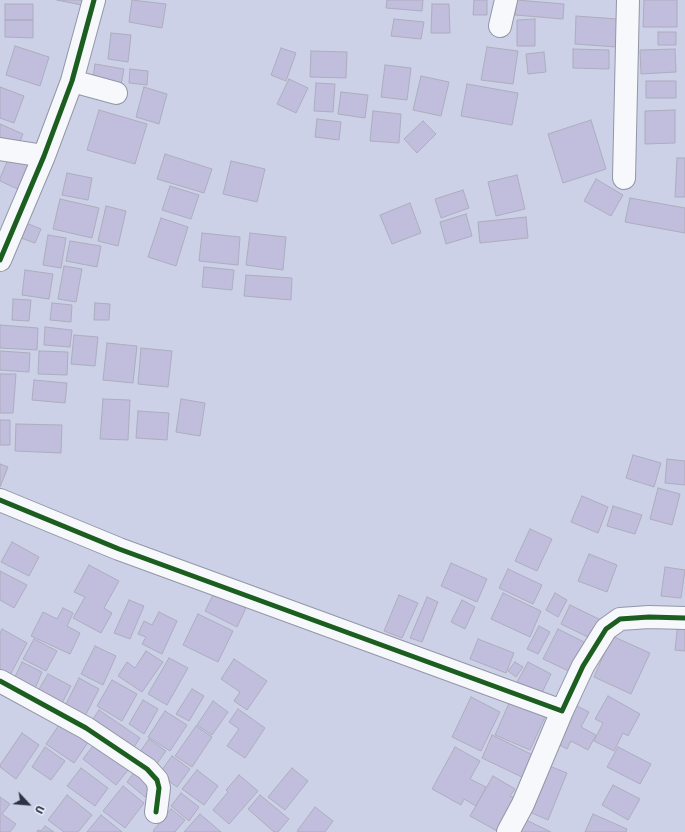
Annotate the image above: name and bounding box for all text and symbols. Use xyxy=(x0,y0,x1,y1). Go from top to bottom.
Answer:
north arrow xyxy=(8,784,48,824)
text: U xyxy=(32,803,47,816)

